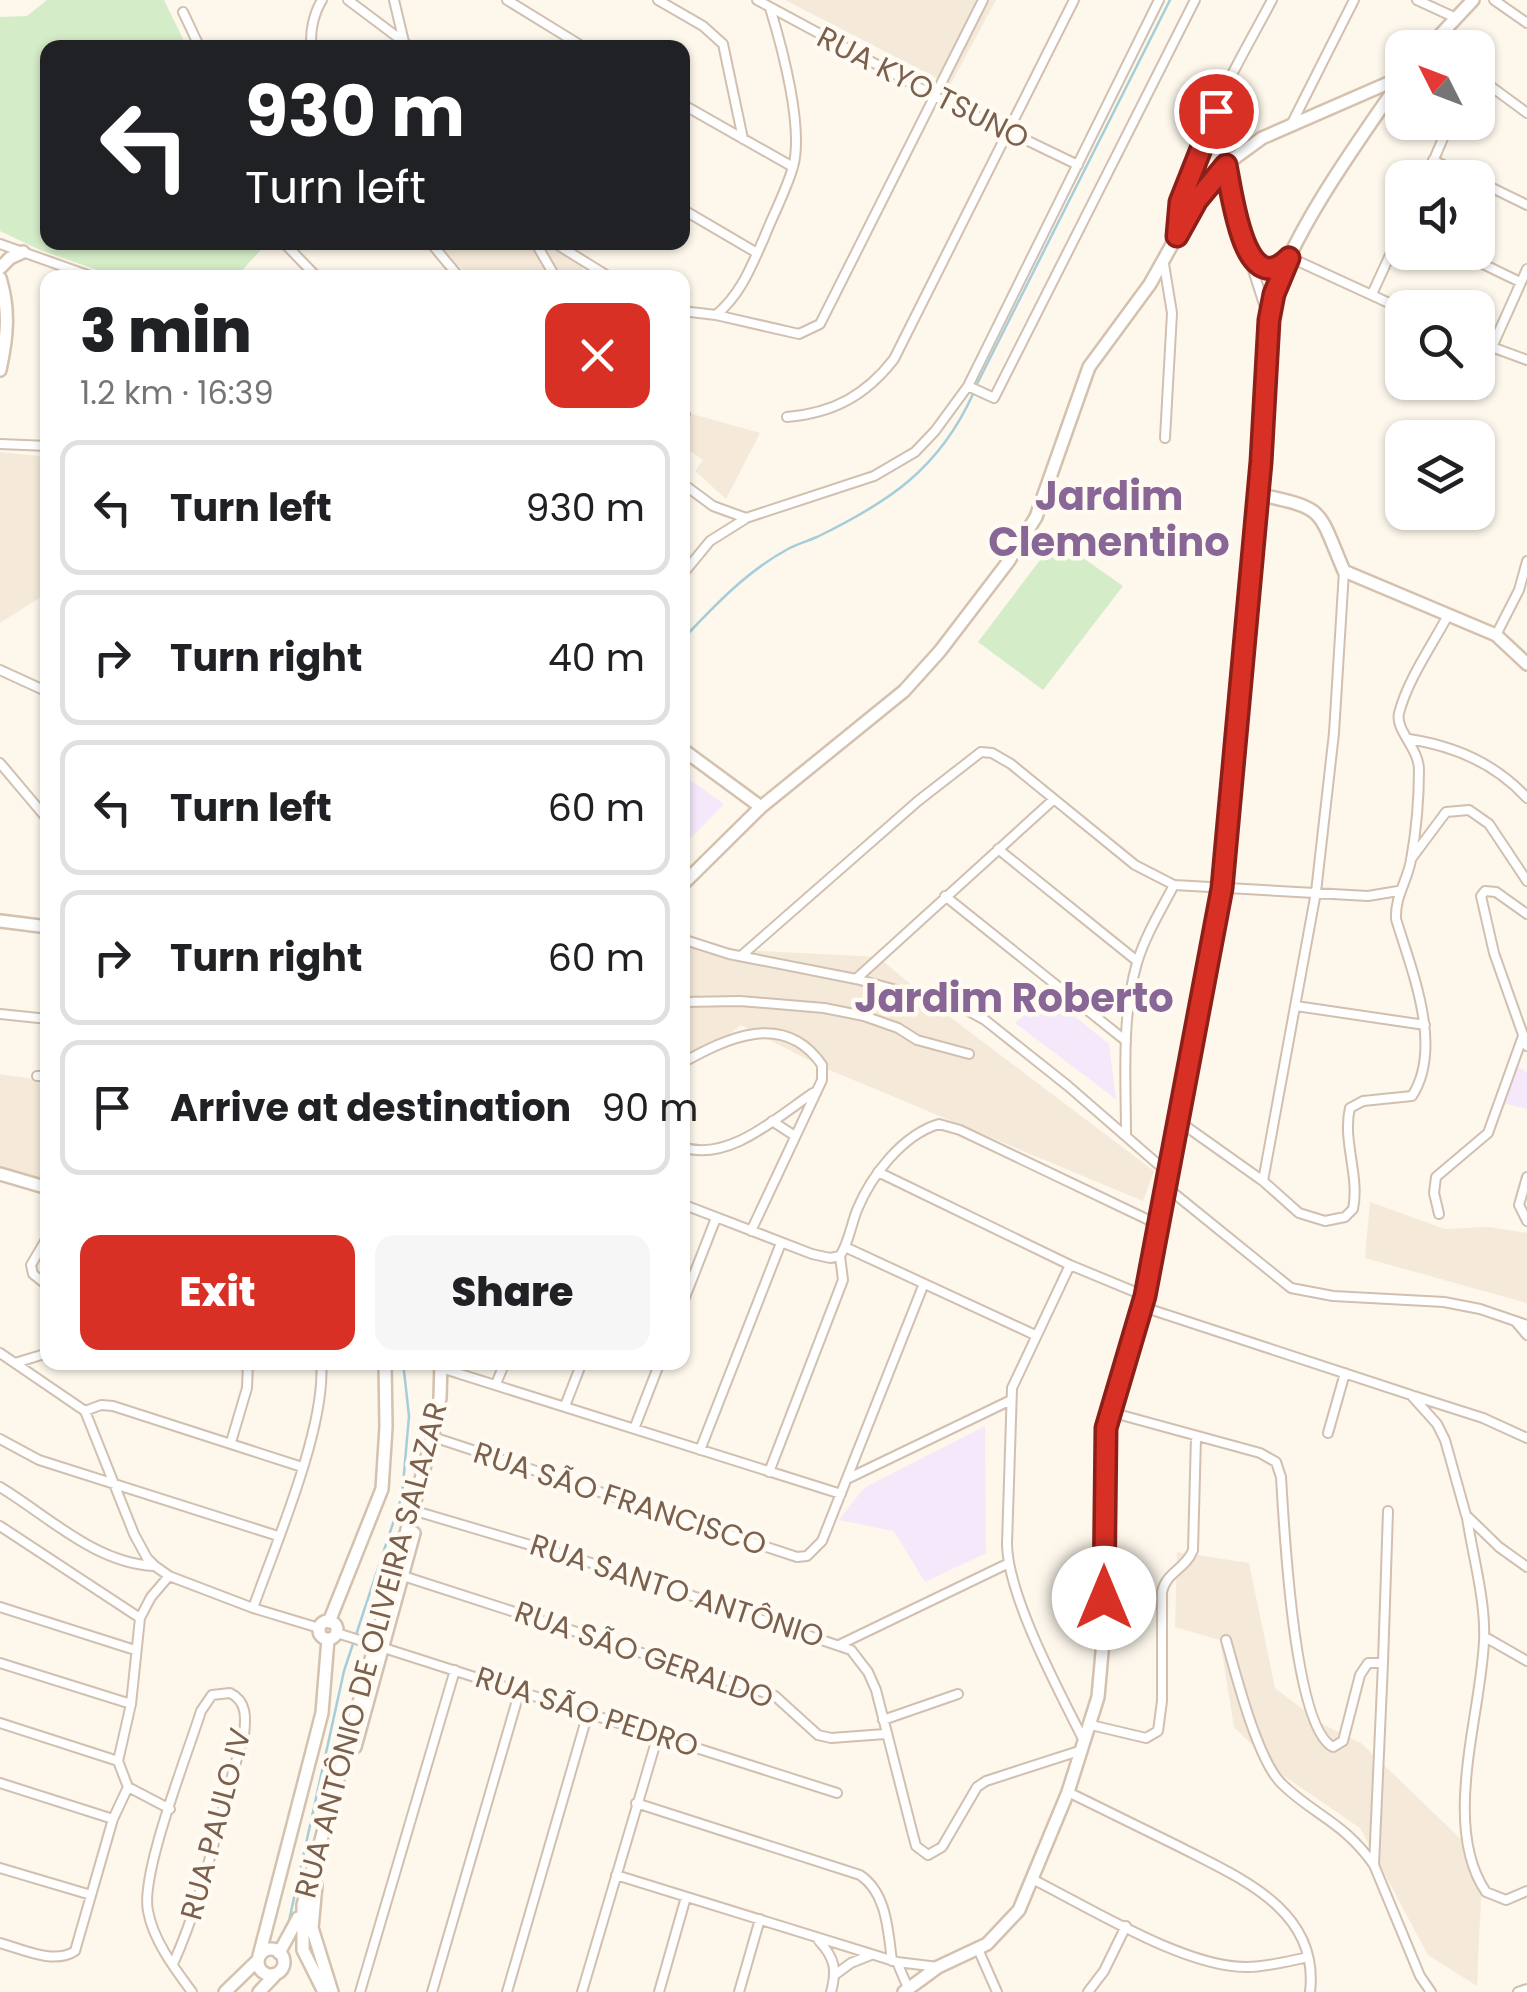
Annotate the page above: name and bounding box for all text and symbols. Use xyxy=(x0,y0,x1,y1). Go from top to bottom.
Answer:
street label: RUA KYO TSUNO xyxy=(810,16,1037,160)
north arrow xyxy=(1385,30,1495,140)
map controls xyxy=(1385,30,1495,530)
text: 930 m xyxy=(245,62,465,161)
pin xyxy=(1174,69,1259,154)
icon: left xyxy=(80,80,210,210)
icon: arrive xyxy=(1189,84,1244,139)
text: Turn left xyxy=(245,156,426,219)
button: sound xyxy=(1385,160,1495,270)
text: 3 min xyxy=(80,289,252,373)
button: search xyxy=(1385,290,1495,400)
button: close xyxy=(545,303,650,408)
text: 1.2 km · 16:39 xyxy=(80,370,274,415)
button: layers xyxy=(1385,420,1495,530)
district label: Jardim Clementino xyxy=(988,468,1230,570)
icon: left xyxy=(85,480,140,535)
text: Turn left xyxy=(170,481,332,534)
text: 930 m xyxy=(526,481,645,534)
icon: right xyxy=(85,630,140,685)
text: Turn right xyxy=(170,631,362,684)
text: 40 m xyxy=(548,631,645,684)
icon: left xyxy=(85,780,140,835)
text: Turn left xyxy=(170,781,332,834)
text: 60 m xyxy=(548,781,645,834)
icon: right xyxy=(85,930,140,985)
text: Turn right xyxy=(170,931,362,984)
text: 60 m xyxy=(548,931,645,984)
district label: Jardim Roberto xyxy=(854,970,1174,1026)
icon: arrive xyxy=(85,1080,140,1135)
text: Arrive at destination xyxy=(170,1081,571,1134)
text: 90 m xyxy=(601,1081,698,1134)
button: Exit xyxy=(80,1235,355,1350)
button: Share xyxy=(375,1235,650,1350)
street label: RUA ANTÔNIO DE OLIVEIRA SALAZAR xyxy=(284,1397,457,1903)
street label: RUA SÃO FRANCISCO xyxy=(468,1431,772,1566)
street label: RUA SANTO ANTÔNIO xyxy=(525,1523,830,1658)
position arrow xyxy=(1052,1546,1156,1650)
street label: RUA SÃO GERALDO xyxy=(509,1590,779,1719)
street label: RUA SÃO PEDRO xyxy=(470,1655,704,1768)
street label: RUA PAULO IV xyxy=(169,1723,262,1924)

